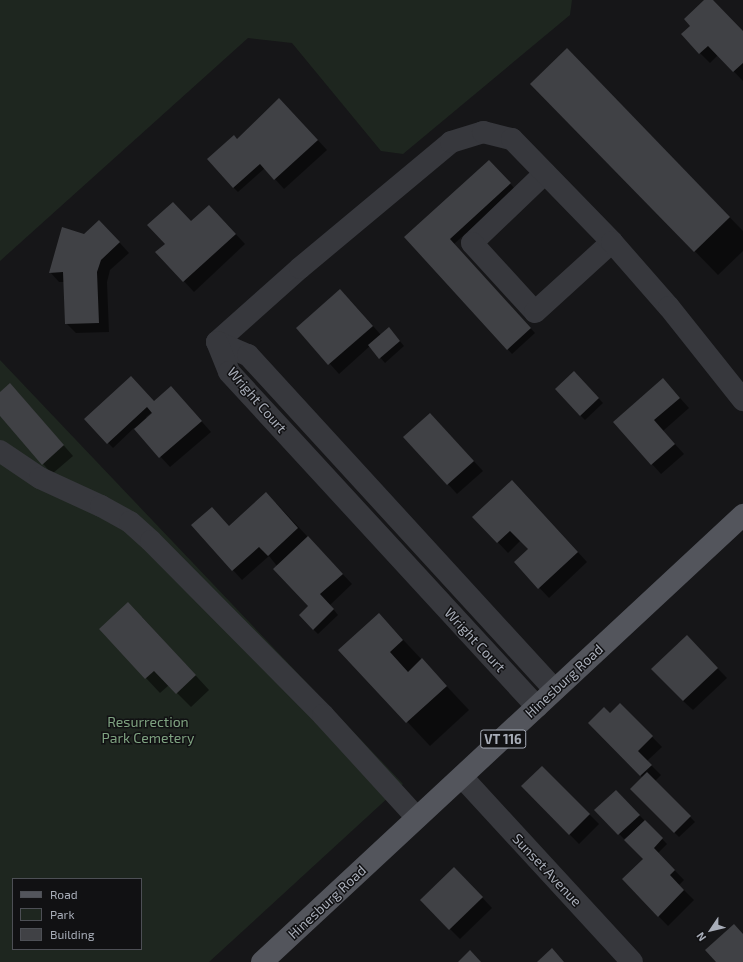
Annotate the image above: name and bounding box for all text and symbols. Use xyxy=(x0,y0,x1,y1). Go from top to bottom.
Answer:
street label: Wright Court xyxy=(224,364,290,436)
street label: Wright Court xyxy=(441,604,509,676)
street label: Hinesburg Road xyxy=(522,641,606,721)
park label: Resurrection Park Cemetery xyxy=(102,714,194,746)
road number: VT 116 xyxy=(480,728,526,750)
street label: Sunset Avenue xyxy=(509,830,585,910)
street label: Hinesburg Road xyxy=(285,862,369,942)
legend xyxy=(12,878,142,950)
text: Road xyxy=(50,887,78,901)
text: Park xyxy=(50,907,75,921)
north arrow xyxy=(691,910,731,950)
text: Building xyxy=(50,927,94,941)
text: N xyxy=(693,930,708,944)

